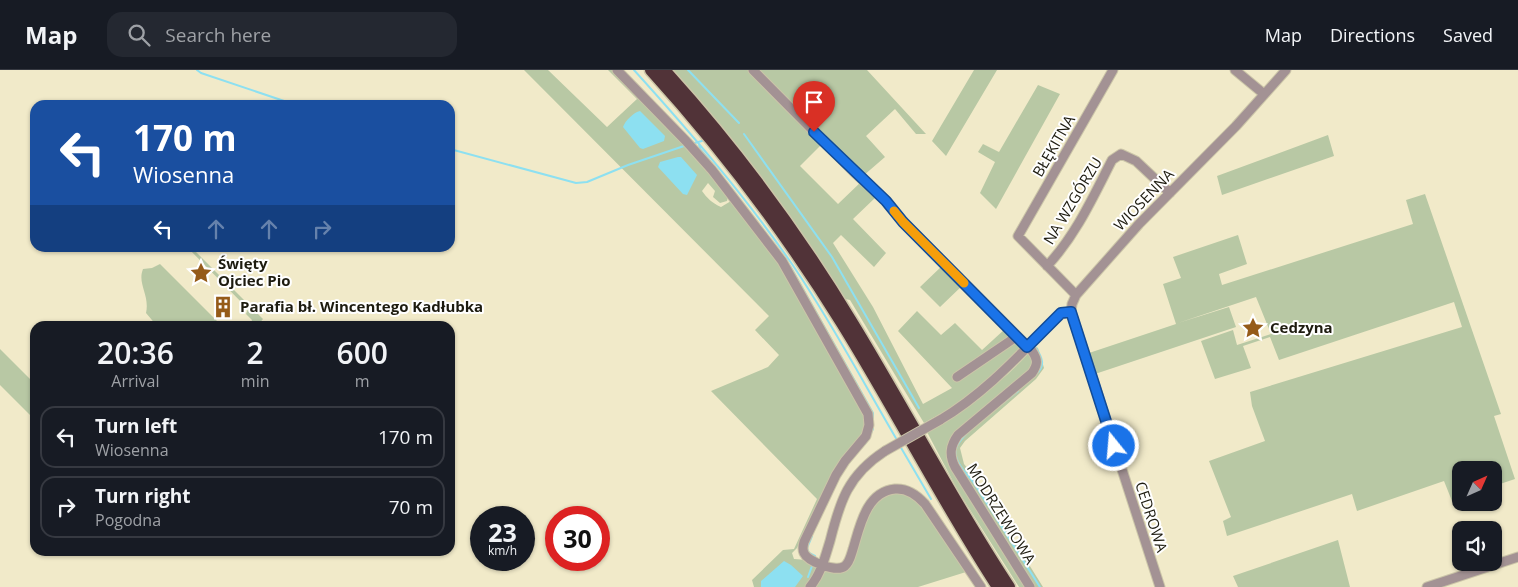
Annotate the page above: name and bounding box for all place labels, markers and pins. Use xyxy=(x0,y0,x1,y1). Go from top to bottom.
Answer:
pin xyxy=(793,81,835,132)
place label: Święty Ojciec Pio xyxy=(218,253,291,290)
place icon: Święty Ojciec Pio xyxy=(188,260,214,286)
building icon: Parafia bł. Wincentego Kadłubka xyxy=(210,294,236,320)
place label: Parafia bł. Wincentego Kadłubka xyxy=(240,296,483,316)
place icon: Cedzyna xyxy=(1240,315,1266,341)
place label: Cedzyna xyxy=(1270,317,1333,337)

